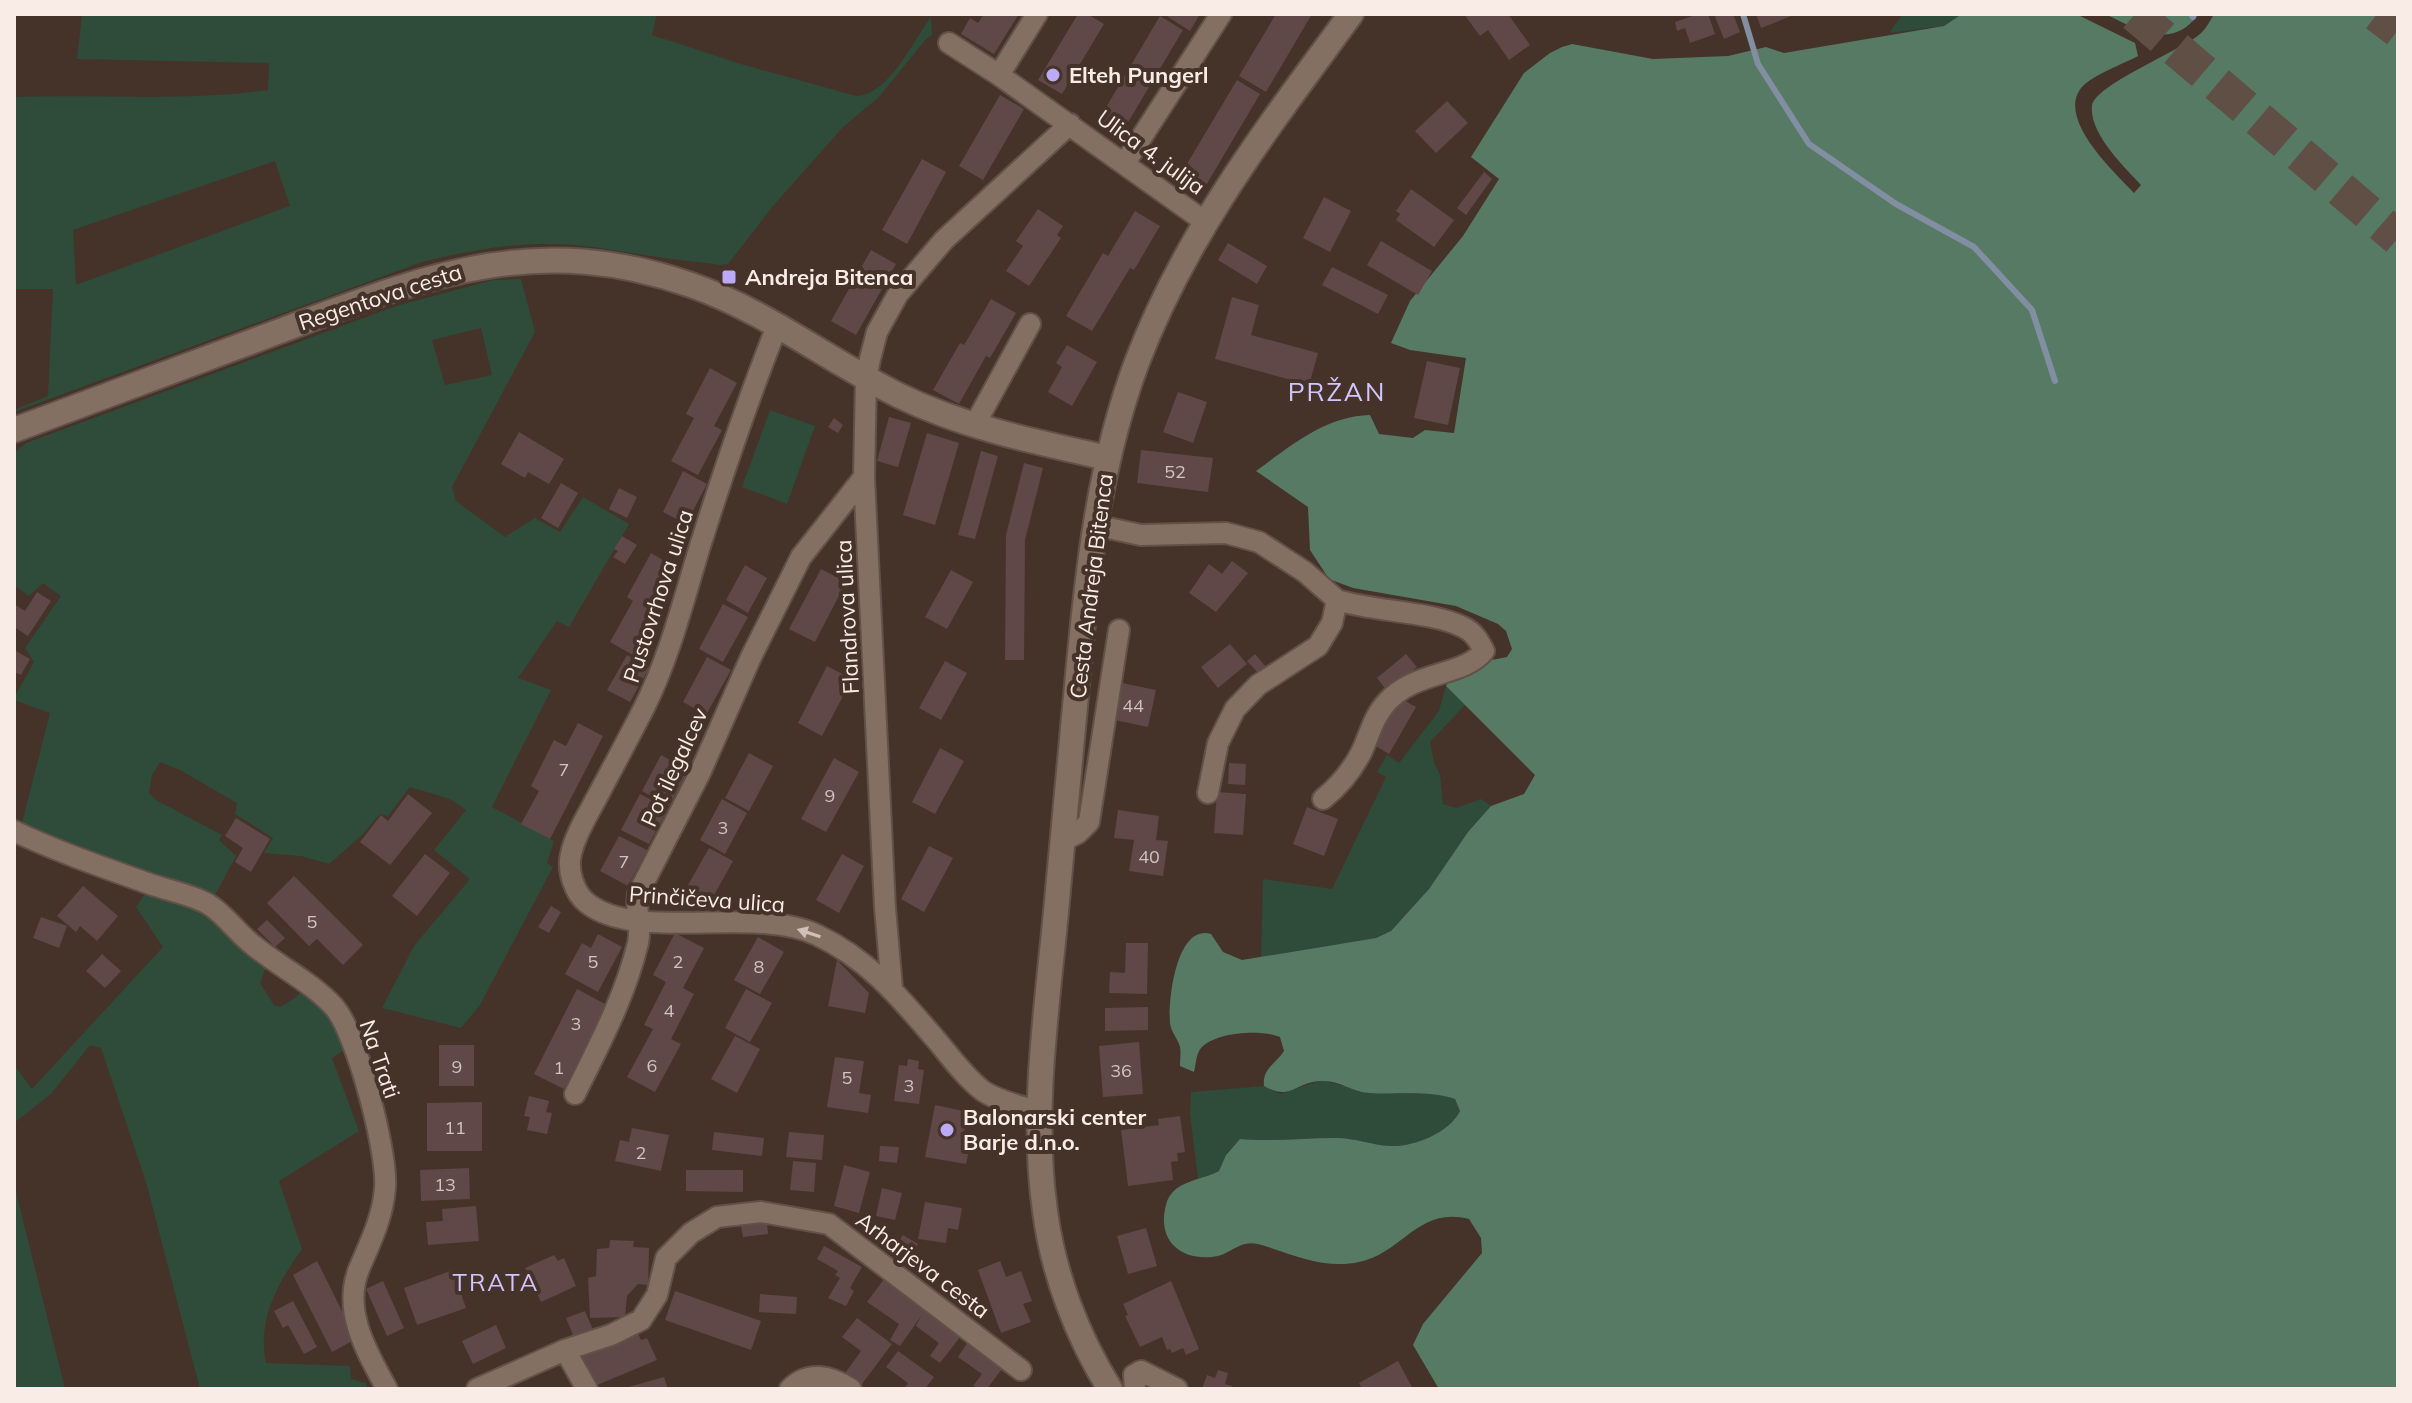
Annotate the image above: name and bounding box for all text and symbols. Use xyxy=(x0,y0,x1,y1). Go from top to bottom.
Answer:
place label: Elteh Pungerl xyxy=(1069,61,1208,89)
marker: Elteh Pungerl xyxy=(1044,66,1062,84)
street label: Ulica 4. julija xyxy=(1091,103,1211,201)
street label: Regentova cesta xyxy=(295,257,465,337)
place label: Andreja Bitenca xyxy=(745,263,913,291)
marker: Andreja Bitenca xyxy=(720,268,738,286)
district label: PRŽAN xyxy=(1288,375,1386,408)
house number: 52 xyxy=(1164,460,1186,483)
street label: Cesta Andreja Bitenca xyxy=(1063,472,1119,700)
street label: Pustovrhova ulica xyxy=(617,506,699,686)
street label: Flandrova ulica xyxy=(829,539,865,695)
house number: 44 xyxy=(1122,694,1144,717)
street label: Pot ilegalcev xyxy=(634,703,714,831)
house number: 7 xyxy=(559,758,569,781)
house number: 9 xyxy=(825,784,835,807)
house number: 3 xyxy=(718,816,728,839)
house number: 40 xyxy=(1138,845,1160,868)
house number: 7 xyxy=(619,850,629,873)
street label: Prinčičeva ulica xyxy=(628,880,786,918)
house number: 5 xyxy=(307,910,318,933)
one-way arrow xyxy=(797,927,821,939)
house number: 5 xyxy=(588,950,599,973)
house number: 2 xyxy=(673,950,683,973)
house number: 8 xyxy=(754,955,764,978)
house number: 4 xyxy=(664,999,675,1022)
house number: 3 xyxy=(571,1012,581,1035)
street label: Na Trati xyxy=(354,1016,406,1102)
house number: 6 xyxy=(647,1054,657,1077)
house number: 9 xyxy=(452,1055,462,1078)
house number: 1 xyxy=(554,1056,564,1079)
house number: 36 xyxy=(1110,1059,1132,1082)
house number: 5 xyxy=(842,1066,853,1089)
house number: 3 xyxy=(904,1074,914,1097)
place label: Balonarski center Barje d.n.o. xyxy=(963,1103,1146,1156)
house number: 11 xyxy=(444,1116,466,1139)
marker: Balonarski center Barje d.n.o. xyxy=(938,1121,956,1139)
house number: 2 xyxy=(636,1141,646,1164)
house number: 13 xyxy=(434,1173,456,1196)
street label: Arharjeva cesta xyxy=(851,1206,995,1324)
district label: TRATA xyxy=(453,1267,539,1297)

